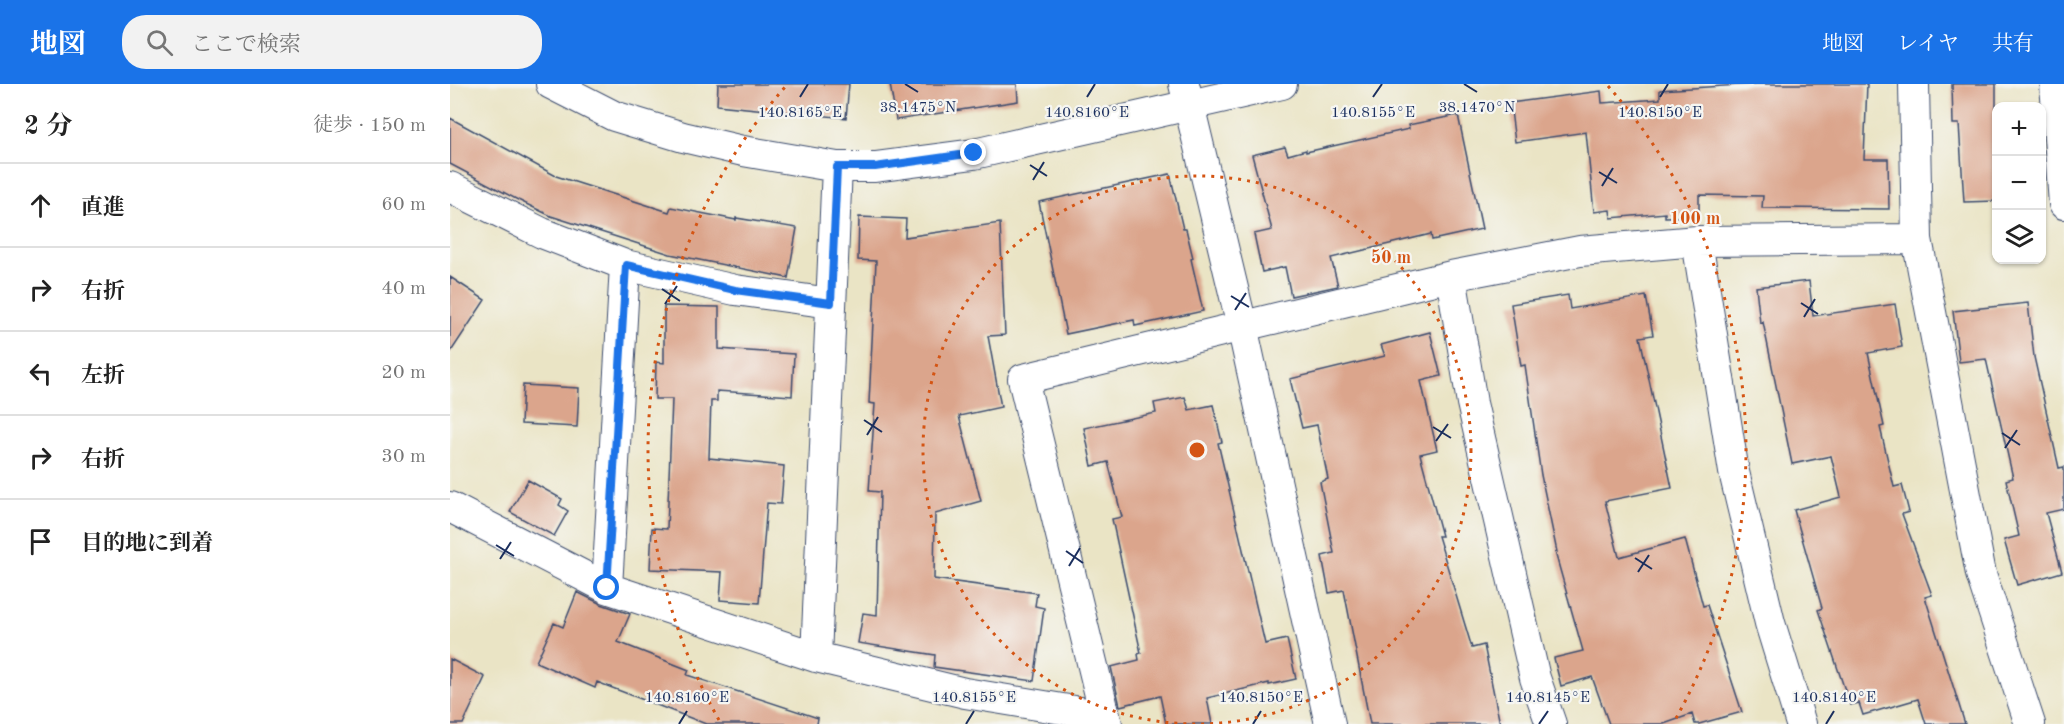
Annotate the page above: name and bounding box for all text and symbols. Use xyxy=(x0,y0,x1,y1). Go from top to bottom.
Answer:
search box xyxy=(122,15,542,69)
icon: search xyxy=(143,26,176,59)
text: 地図 xyxy=(30,32,86,60)
text: ここで検索 xyxy=(191,34,301,56)
text: 地図 xyxy=(1822,34,1864,55)
text: レイヤ xyxy=(1897,34,1959,55)
text: 共有 xyxy=(1992,34,2034,55)
text: 38.1475°N xyxy=(880,101,957,116)
text: 38.1470°N xyxy=(1439,101,1516,116)
map controls xyxy=(1992,102,2046,264)
button: + xyxy=(1992,102,2046,156)
text: 140.8165°E xyxy=(758,106,842,121)
text: 140.8160°E xyxy=(1045,106,1129,121)
text: 140.8155°E xyxy=(1331,106,1415,121)
text: 140.8150°E xyxy=(1618,106,1702,121)
text: 2 分 xyxy=(24,114,72,140)
text: 徒歩 · 150 m xyxy=(313,116,426,136)
route end xyxy=(960,139,986,165)
button: − xyxy=(1992,156,2046,210)
icon: ahead xyxy=(24,189,57,222)
text: 60 m xyxy=(381,195,426,215)
text: 直進 xyxy=(81,197,125,219)
text: 100 m xyxy=(1670,210,1720,228)
button: layers xyxy=(1992,210,2046,264)
text: 50 m xyxy=(1371,249,1411,267)
icon: right xyxy=(24,273,57,306)
text: 40 m xyxy=(381,279,426,299)
text: 右折 xyxy=(81,281,125,303)
icon: left xyxy=(24,357,57,390)
text: 20 m xyxy=(381,363,426,383)
text: 左折 xyxy=(81,365,125,387)
centre of rings xyxy=(1187,440,1207,460)
icon: right xyxy=(24,441,57,474)
text: 30 m xyxy=(381,447,426,467)
text: 右折 xyxy=(81,449,125,471)
icon: arrive xyxy=(24,525,57,558)
text: 目的地に到着 xyxy=(81,533,213,555)
route start xyxy=(593,574,619,600)
text: 140.8160°E xyxy=(645,691,729,706)
text: 140.8155°E xyxy=(932,691,1016,706)
text: 140.8150°E xyxy=(1219,691,1303,706)
text: 140.8145°E xyxy=(1506,691,1590,706)
text: 140.8140°E xyxy=(1792,691,1876,706)

